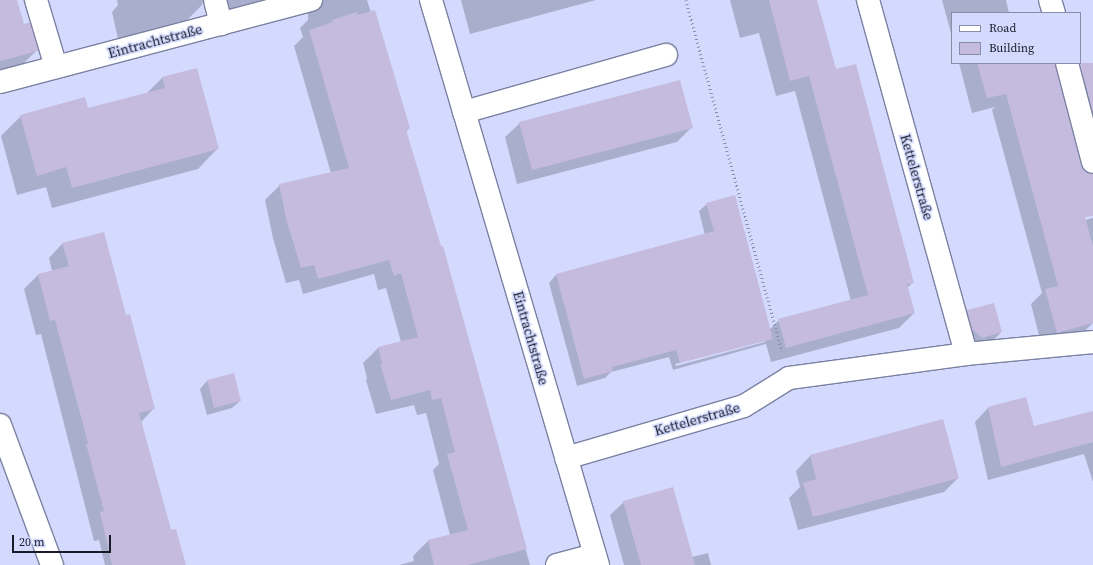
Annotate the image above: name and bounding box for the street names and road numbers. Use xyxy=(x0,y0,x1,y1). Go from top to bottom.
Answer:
street label: Eintrachtstraße xyxy=(106,20,204,62)
street label: Kettelerstraße xyxy=(897,132,937,222)
street label: Eintrachtstraße xyxy=(510,289,552,387)
street label: Kettelerstraße xyxy=(652,399,742,439)

